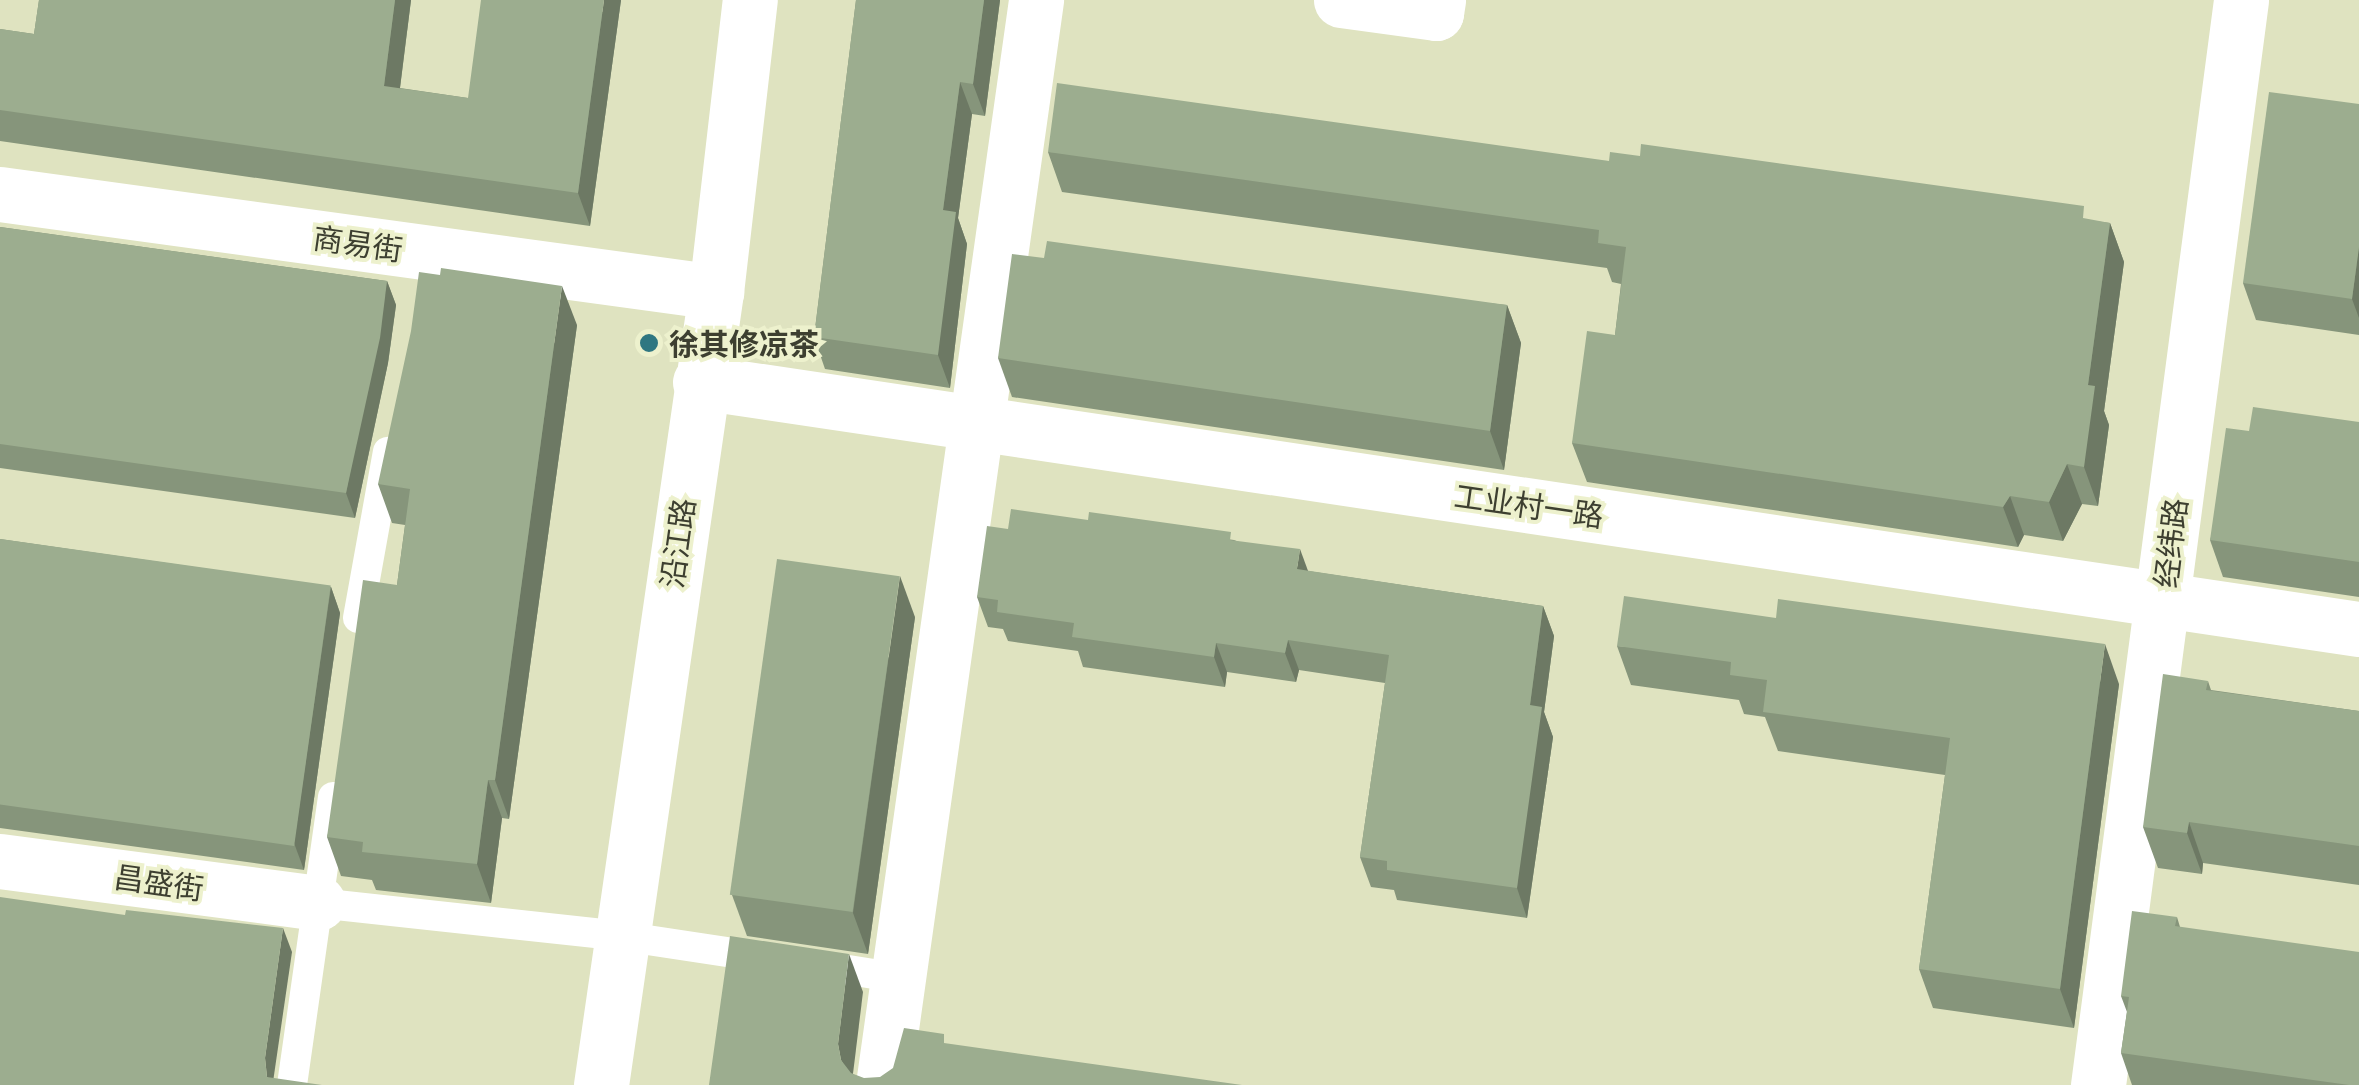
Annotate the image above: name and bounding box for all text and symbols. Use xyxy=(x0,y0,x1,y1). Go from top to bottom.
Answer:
street label: 商易街 xyxy=(311,219,405,267)
place label: 徐其修凉茶 xyxy=(669,325,819,361)
marker: 徐其修凉茶 xyxy=(638,332,660,354)
street label: 工业村一路 xyxy=(1452,477,1606,533)
street label: 沿江路 xyxy=(653,496,701,590)
street label: 经纬路 xyxy=(2147,496,2193,590)
street label: 昌盛街 xyxy=(112,858,206,906)

